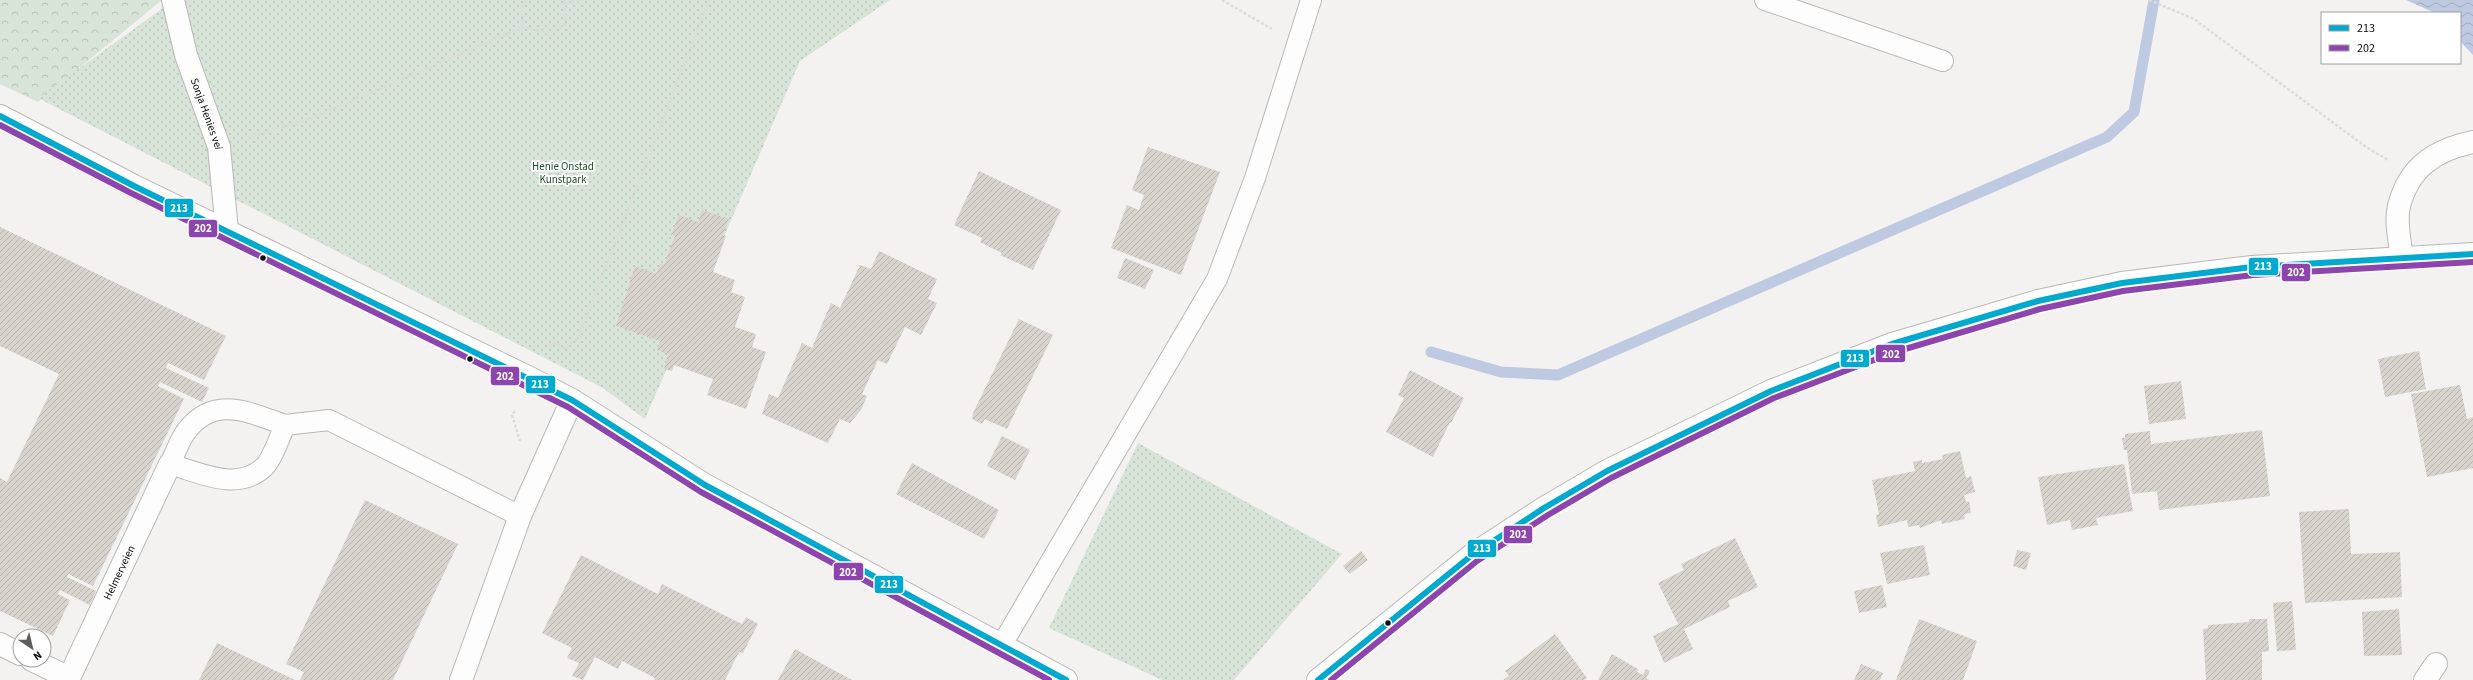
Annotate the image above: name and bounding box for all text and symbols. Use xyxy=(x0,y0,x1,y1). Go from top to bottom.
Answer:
legend xyxy=(2321,12,2461,64)
text: 213 xyxy=(2357,20,2375,37)
text: 202 xyxy=(2357,40,2375,57)
street label: Sonja Henies vei xyxy=(187,76,227,150)
park label: Henie Onstad Kunstpark xyxy=(532,159,594,187)
line badge: 213 xyxy=(164,198,194,218)
text: 213 xyxy=(170,201,188,216)
line badge: 202 xyxy=(188,219,218,238)
text: 202 xyxy=(194,221,212,236)
unlabelled marker xyxy=(258,253,268,263)
line badge: 213 xyxy=(2248,257,2279,276)
text: 213 xyxy=(2254,259,2272,274)
line badge: 202 xyxy=(2281,263,2311,282)
text: 202 xyxy=(2287,265,2305,280)
line badge: 202 xyxy=(1875,344,1906,363)
text: 202 xyxy=(1882,347,1900,362)
line badge: 213 xyxy=(1840,349,1870,368)
text: 213 xyxy=(1846,351,1864,366)
unlabelled marker xyxy=(465,354,475,364)
line badge: 202 xyxy=(490,366,520,386)
text: 202 xyxy=(496,369,514,384)
line badge: 213 xyxy=(525,375,556,394)
text: 213 xyxy=(531,377,549,392)
line badge: 202 xyxy=(1503,525,1533,544)
text: 202 xyxy=(1509,527,1527,542)
line badge: 213 xyxy=(1467,539,1497,558)
text: 213 xyxy=(1473,541,1491,556)
street label: Helmerveien xyxy=(99,543,138,602)
line badge: 202 xyxy=(833,562,864,581)
text: 202 xyxy=(839,565,857,580)
line badge: 213 xyxy=(874,575,904,594)
text: 213 xyxy=(880,577,898,592)
unlabelled marker xyxy=(1383,618,1393,628)
north arrow xyxy=(12,628,52,668)
text: N xyxy=(30,648,45,664)

